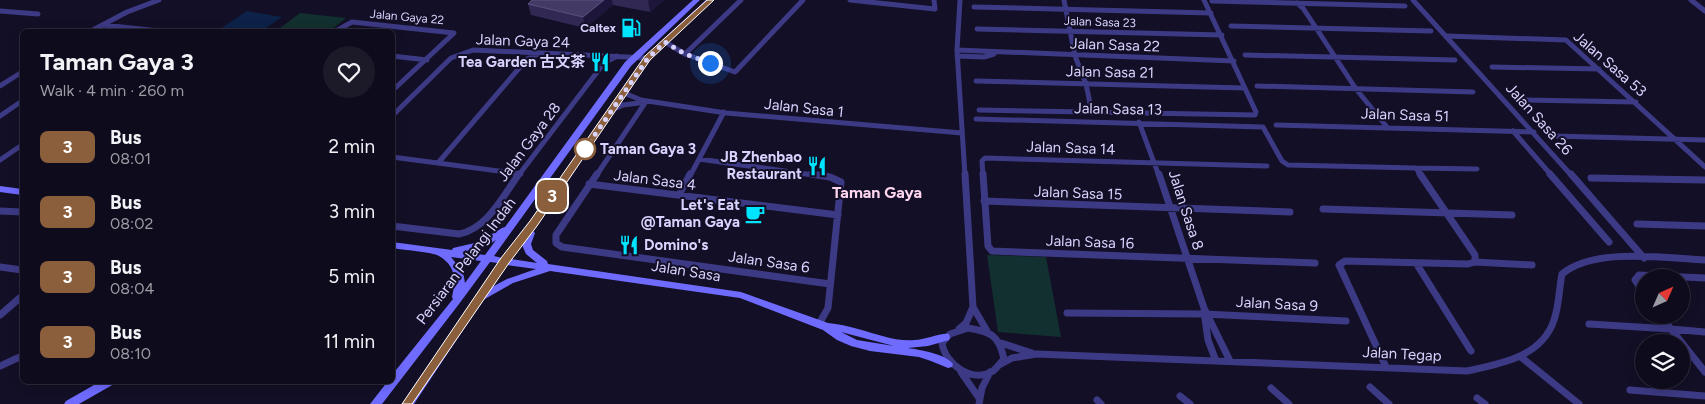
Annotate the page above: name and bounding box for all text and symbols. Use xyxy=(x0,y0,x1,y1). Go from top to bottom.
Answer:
street label: Jalan Gaya 22 xyxy=(369,7,445,27)
street label: Jalan Sasa 23 xyxy=(1064,14,1136,30)
fuel station icon: Caltex xyxy=(620,17,642,39)
place label: Caltex xyxy=(580,21,617,35)
street label: Jalan Sasa 53 xyxy=(1570,28,1650,100)
street label: Jalan Gaya 24 xyxy=(476,30,570,52)
street label: Jalan Sasa 22 xyxy=(1070,34,1160,56)
button: heart xyxy=(323,46,375,98)
text: Taman Gaya 3 xyxy=(40,47,194,76)
restaurant icon: Tea Garden 古文茶 xyxy=(589,51,611,73)
your location xyxy=(698,51,723,76)
place label: Tea Garden 古文茶 xyxy=(458,53,586,71)
street label: Jalan Sasa 21 xyxy=(1066,62,1154,82)
street label: Jalan Sasa 26 xyxy=(1502,79,1576,159)
text: Walk · 4 min · 260 m xyxy=(40,81,184,100)
street label: Jalan Sasa 1 xyxy=(763,95,845,121)
street label: Jalan Gaya 28 xyxy=(494,99,564,185)
street label: Jalan Sasa 13 xyxy=(1074,99,1162,119)
street label: Jalan Sasa 51 xyxy=(1360,104,1450,126)
text: Bus xyxy=(110,126,141,149)
text: 2 min xyxy=(329,135,375,158)
text: 3 xyxy=(62,136,73,158)
street label: Jalan Sasa 14 xyxy=(1026,137,1116,159)
marker: Taman Gaya 3 xyxy=(574,138,596,160)
place label: Taman Gaya 3 xyxy=(600,140,696,158)
place label: JB Zhenbao Restaurant xyxy=(720,148,802,183)
text: 08:01 xyxy=(110,149,151,168)
restaurant icon: JB Zhenbao Restaurant xyxy=(806,155,828,177)
street label: Jalan Sasa 4 xyxy=(613,166,697,194)
street label: Jalan Sasa 8 xyxy=(1165,168,1207,252)
line badge: 3 xyxy=(536,180,568,212)
street label: Jalan Sasa 15 xyxy=(1033,182,1123,204)
district label: Taman Gaya xyxy=(832,183,922,202)
text: 3 xyxy=(547,185,557,207)
text: Bus xyxy=(110,191,141,214)
street label: Persiaran Pelangi Indah xyxy=(412,194,520,328)
place label: Let's Eat @Taman Gaya xyxy=(641,196,740,231)
text: 3 min xyxy=(329,200,375,223)
text: 3 xyxy=(62,201,73,223)
cafe icon: Let's Eat @Taman Gaya xyxy=(744,203,766,225)
text: 08:02 xyxy=(110,214,153,233)
street label: Jalan Sasa 16 xyxy=(1046,231,1135,253)
restaurant icon: Domino's xyxy=(618,234,640,256)
place label: Domino's xyxy=(644,236,708,254)
street label: Jalan Sasa 6 xyxy=(727,247,811,277)
text: Bus xyxy=(110,256,141,279)
street label: Jalan Sasa xyxy=(650,257,722,285)
text: 5 min xyxy=(328,265,375,288)
text: 3 xyxy=(62,266,73,288)
north arrow xyxy=(1635,269,1690,324)
map controls xyxy=(1635,269,1690,389)
text: 08:04 xyxy=(110,279,154,298)
street label: Jalan Sasa 9 xyxy=(1236,293,1318,315)
text: Bus xyxy=(110,321,141,344)
text: 11 min xyxy=(323,330,375,353)
text: 3 xyxy=(62,331,73,353)
button: layers xyxy=(1635,334,1690,389)
street label: Jalan Tegap xyxy=(1362,343,1442,365)
text: 08:10 xyxy=(110,344,151,363)

